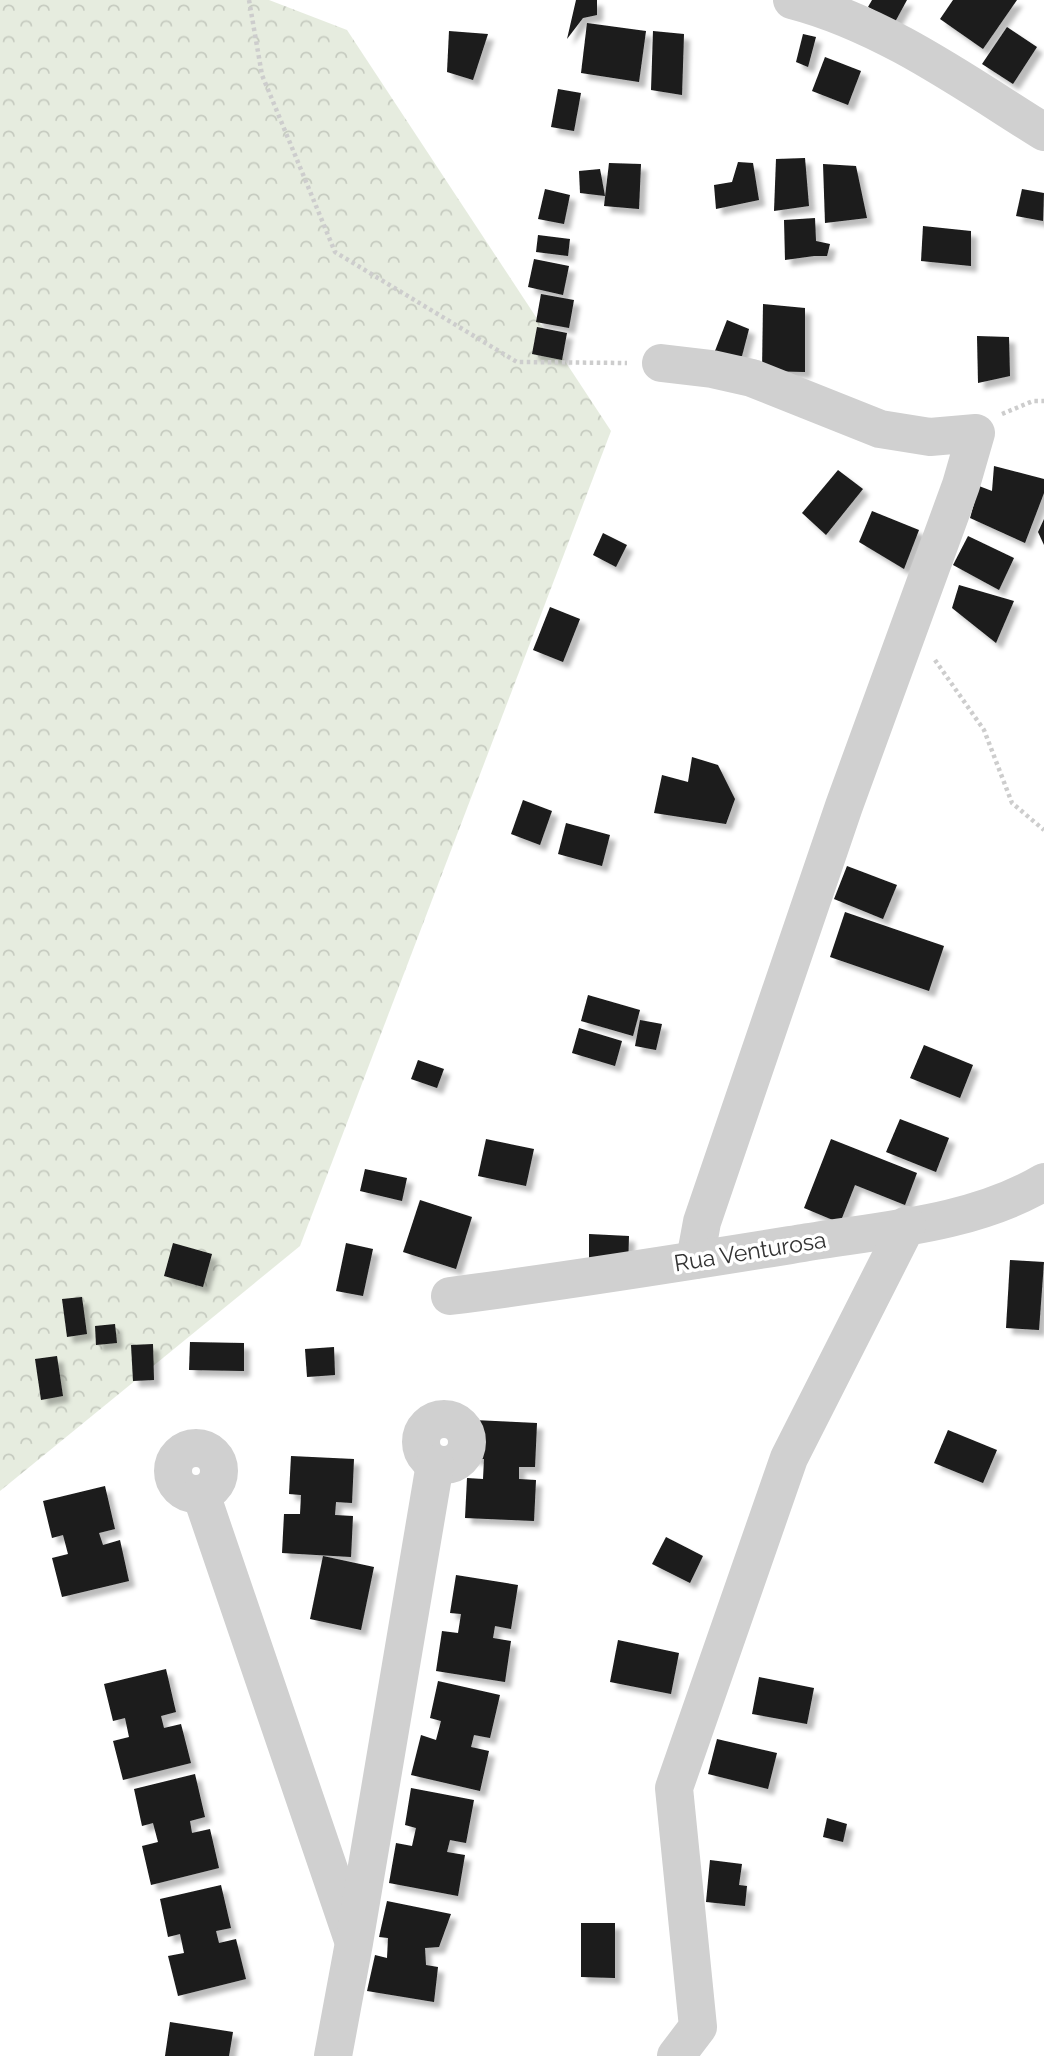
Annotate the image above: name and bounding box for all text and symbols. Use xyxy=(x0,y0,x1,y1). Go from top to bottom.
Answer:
street label: Rua Venturosa xyxy=(672,1226,828,1276)

